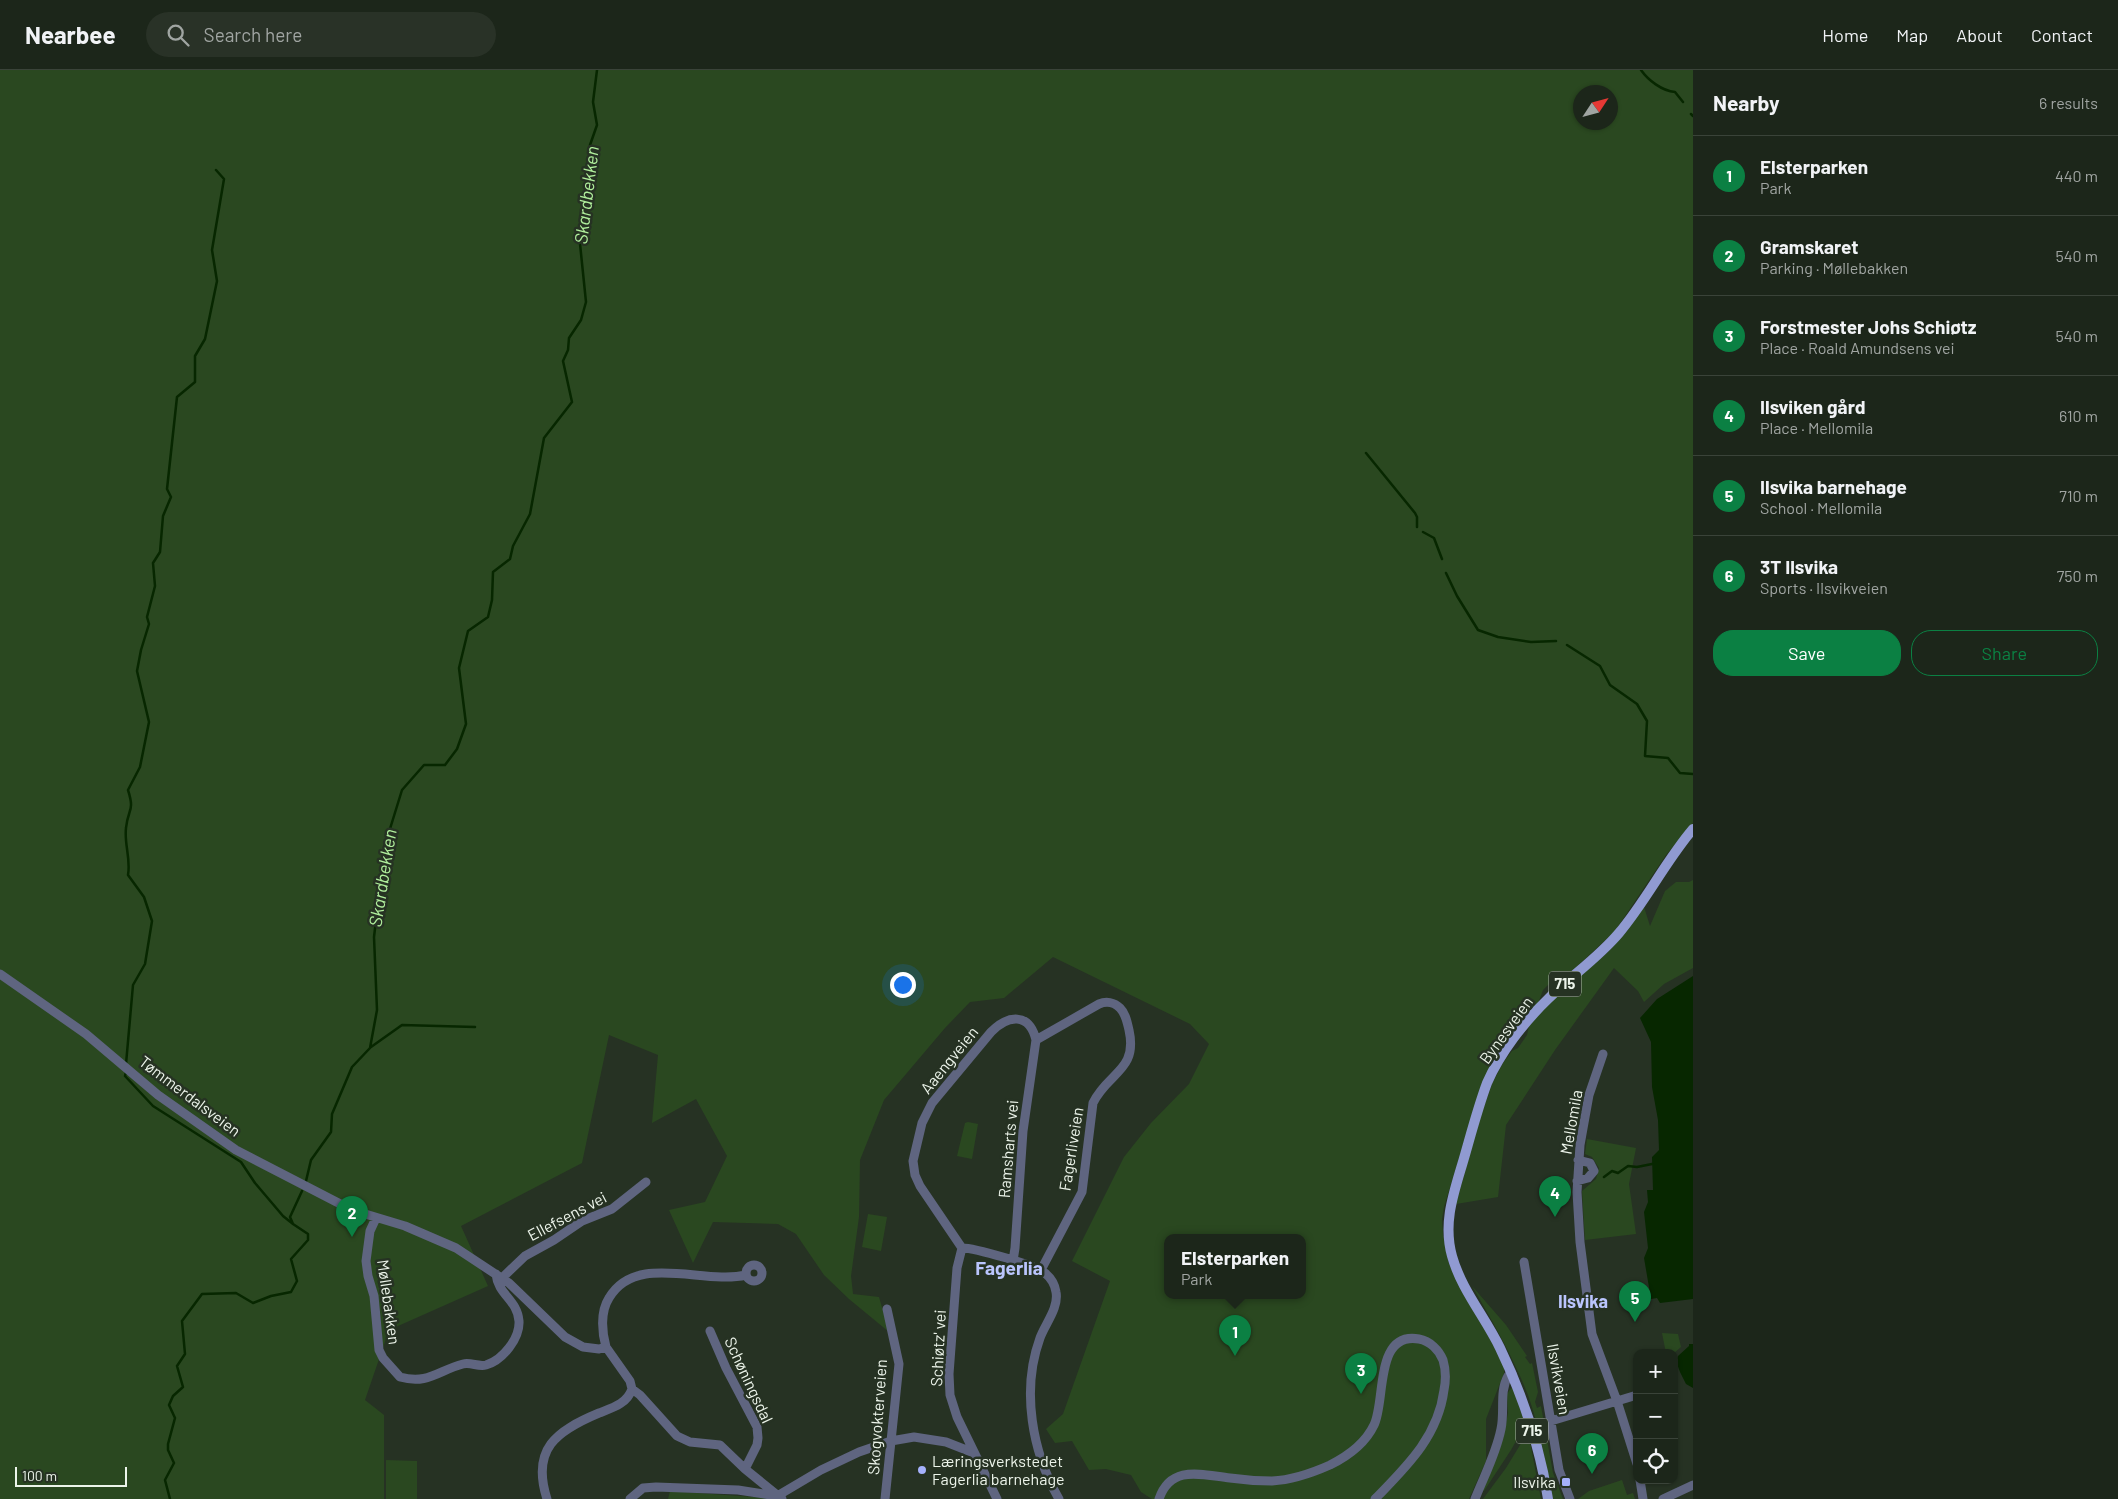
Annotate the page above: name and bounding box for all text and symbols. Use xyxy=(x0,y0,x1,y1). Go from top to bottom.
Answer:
search box xyxy=(146,12,496,57)
text: Nearbee xyxy=(25,20,116,49)
icon: search xyxy=(164,21,192,49)
text: Search here xyxy=(204,23,302,46)
text: Home xyxy=(1822,24,1868,46)
text: Map xyxy=(1896,24,1928,46)
text: About xyxy=(1956,24,2003,46)
text: Contact xyxy=(2031,24,2093,46)
north arrow xyxy=(1573,85,1618,130)
text: Nearby xyxy=(1713,90,1779,115)
text: 6 results xyxy=(2039,93,2098,112)
water label: Skardbekken xyxy=(569,145,603,245)
text: Elsterparken xyxy=(1760,155,1868,178)
text: 1 xyxy=(1726,166,1732,185)
text: 440 m xyxy=(2055,166,2098,185)
text: Park xyxy=(1760,178,1791,197)
text: Gramskaret xyxy=(1760,235,1858,258)
text: 2 xyxy=(1725,246,1733,265)
text: 540 m xyxy=(2055,246,2098,265)
text: Parking · Møllebakken xyxy=(1760,258,1908,277)
text: Forstmester Johs Schiøtz xyxy=(1760,315,1976,338)
text: 3 xyxy=(1725,326,1733,345)
text: 540 m xyxy=(2055,326,2098,345)
text: Place · Roald Amundsens vei xyxy=(1760,338,1955,357)
text: Ilsviken gård xyxy=(1760,395,1865,418)
text: 4 xyxy=(1724,406,1734,425)
text: 610 m xyxy=(2059,406,2098,425)
text: Place · Mellomila xyxy=(1760,418,1873,437)
text: Ilsvika barnehage xyxy=(1760,475,1907,498)
text: 5 xyxy=(1725,486,1733,505)
text: 710 m xyxy=(2059,486,2098,505)
text: School · Mellomila xyxy=(1760,498,1882,517)
text: 3T Ilsvika xyxy=(1760,555,1838,578)
text: 6 xyxy=(1725,566,1733,585)
text: 750 m xyxy=(2057,566,2098,585)
text: Sports · Ilsvikveien xyxy=(1760,578,1888,597)
button: Save xyxy=(1713,630,1901,676)
button: Share xyxy=(1911,630,2098,676)
water label: Skardbekken xyxy=(363,827,401,928)
your location xyxy=(890,972,916,998)
road number: 715 xyxy=(1549,972,1581,996)
street label: Bynesveien xyxy=(1475,992,1536,1067)
street label: Aaengveien xyxy=(916,1022,981,1097)
street label: Tømmerdalsveien xyxy=(136,1051,245,1140)
street label: Mellomila xyxy=(1555,1088,1586,1156)
street label: Ramsharts vei xyxy=(994,1099,1021,1199)
street label: Fagerliveien xyxy=(1055,1106,1086,1192)
pin: 4 xyxy=(1539,1176,1571,1217)
street label: Ellefsens vei xyxy=(524,1187,609,1244)
pin: 2 xyxy=(336,1196,368,1237)
popup xyxy=(1164,1234,1306,1299)
text: Elsterparken xyxy=(1181,1246,1289,1269)
district label: Fagerlia xyxy=(975,1256,1043,1279)
street label: Møllebakken xyxy=(374,1258,405,1346)
text: Park xyxy=(1181,1269,1212,1288)
pin: 5 xyxy=(1619,1281,1651,1322)
district label: Ilsvika xyxy=(1558,1290,1608,1312)
street label: Schiøtz' vei xyxy=(926,1309,949,1387)
pin: 1 xyxy=(1219,1315,1251,1356)
street label: Schøningsdal xyxy=(721,1334,778,1426)
street label: Ilsvikveien xyxy=(1544,1342,1575,1416)
map controls xyxy=(1633,1349,1678,1484)
button: + xyxy=(1633,1349,1678,1394)
pin: 3 xyxy=(1345,1353,1377,1394)
street label: Skogvokterveien xyxy=(863,1359,890,1475)
button: − xyxy=(1633,1394,1678,1439)
road number: 715 xyxy=(1516,1418,1548,1444)
pin: 6 xyxy=(1576,1433,1608,1474)
button: locate xyxy=(1633,1439,1678,1484)
place label: Læringsverkstedet Fagerlia barnehage xyxy=(932,1451,1064,1488)
scale bar xyxy=(15,1464,128,1487)
marker: Læringsverkstedet Fagerlia barnehage xyxy=(916,1464,928,1476)
text: 100 m xyxy=(22,1467,57,1484)
place label: Ilsvika xyxy=(1513,1472,1556,1491)
marker: Ilsvika xyxy=(1560,1476,1572,1488)

